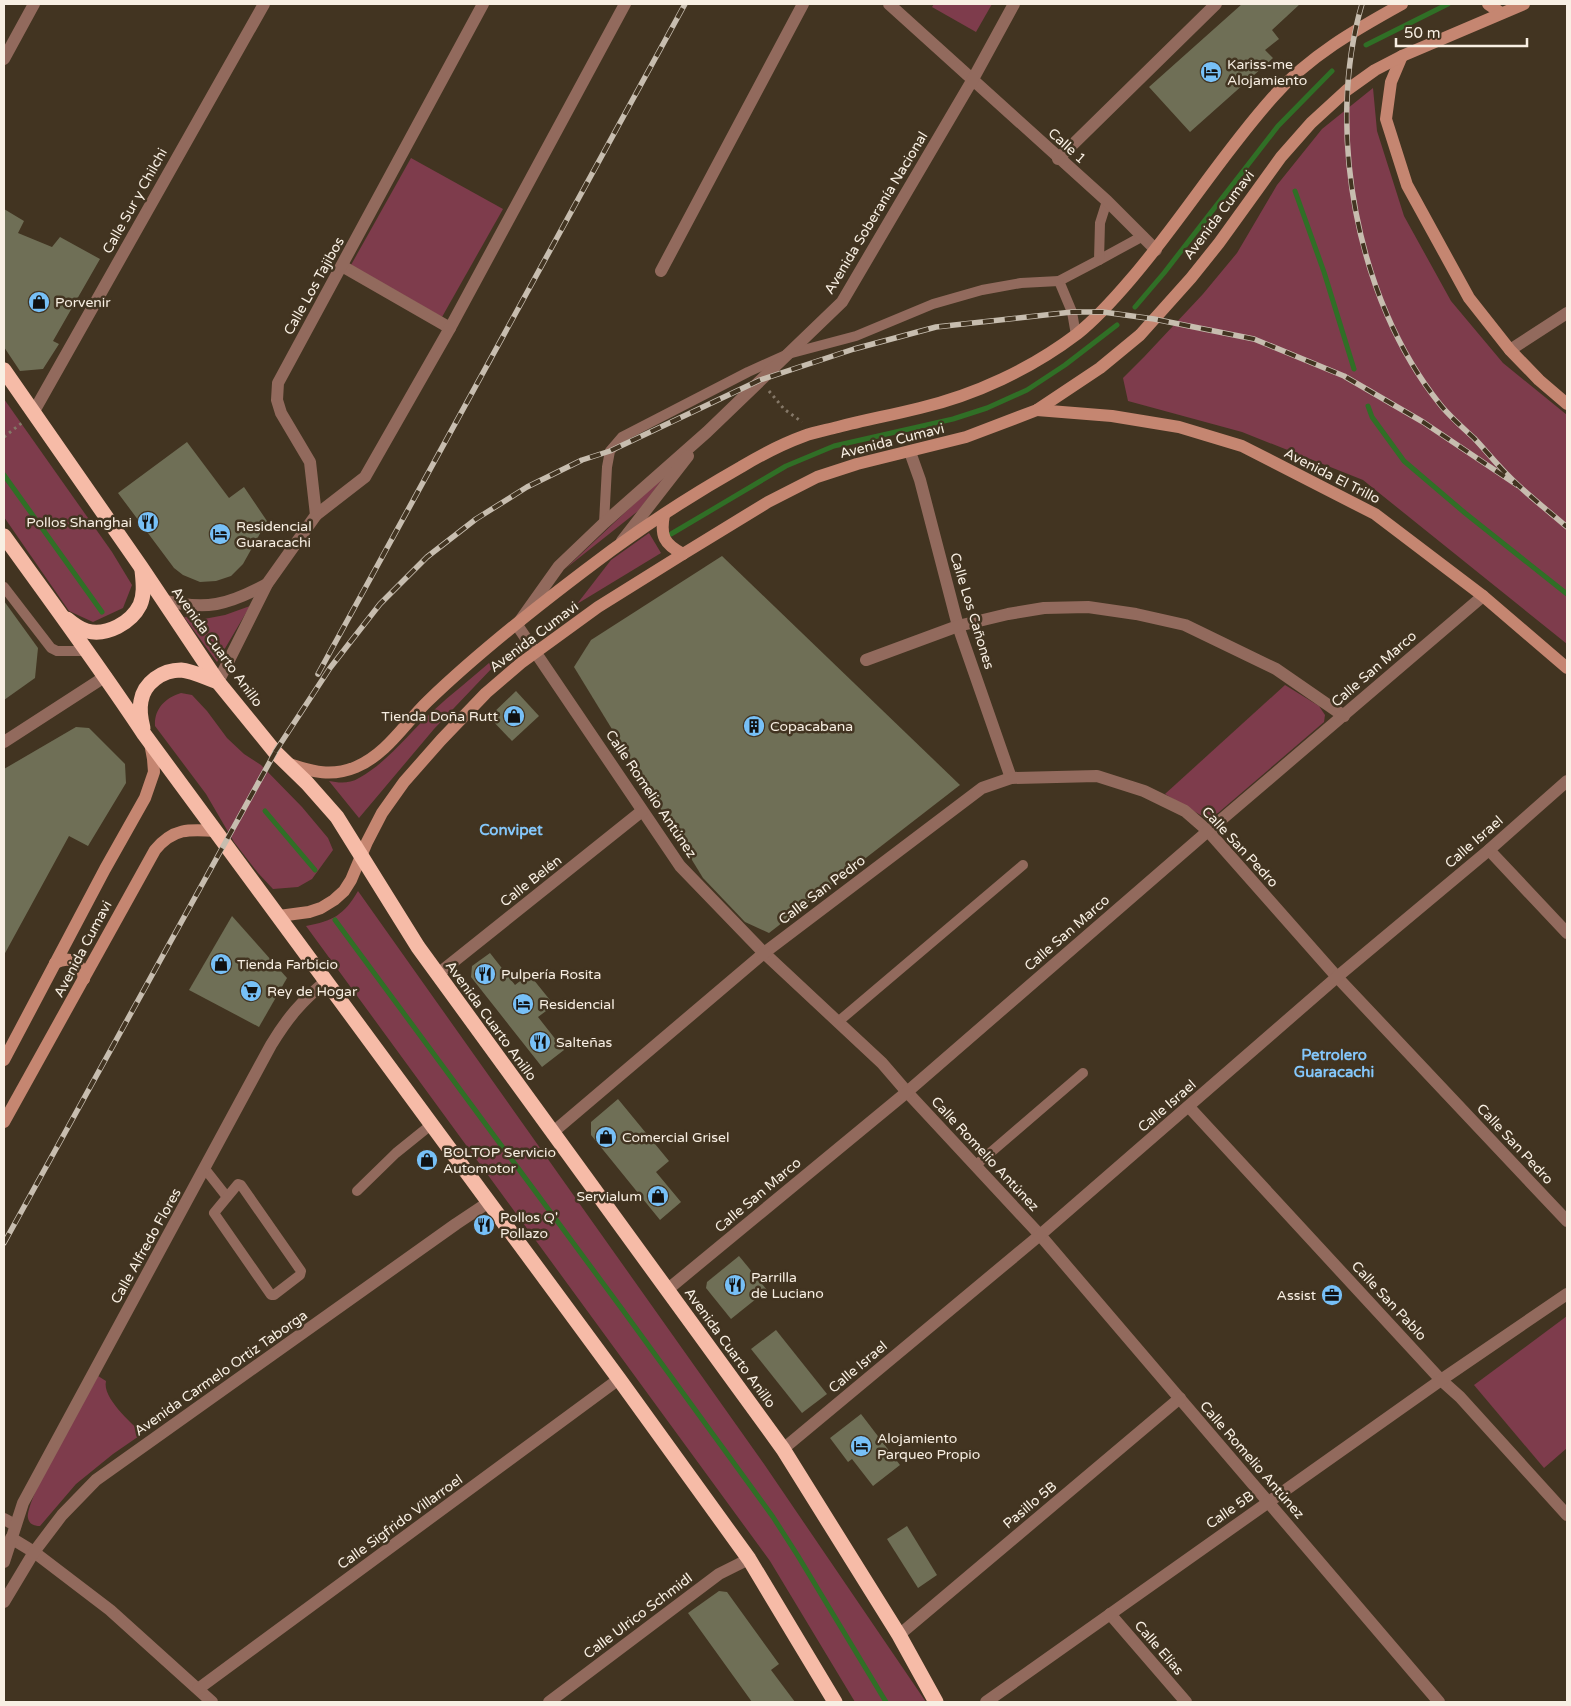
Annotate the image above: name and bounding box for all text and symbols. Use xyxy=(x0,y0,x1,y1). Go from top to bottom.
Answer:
scale bar xyxy=(1396,15,1527,47)
text: 50 m xyxy=(1404,24,1441,42)
place label: Kariss-me Alojamiento xyxy=(1227,56,1307,89)
hotel icon: Kariss-me Alojamiento xyxy=(1199,60,1223,84)
street label: Calle 1 xyxy=(1045,125,1089,167)
street label: Avenida Soberanía Nacional xyxy=(821,129,931,297)
street label: Calle Sur y Chilchi xyxy=(99,145,171,257)
street label: Avenida Cumavi xyxy=(1180,167,1258,263)
street label: Calle Los Tajibos xyxy=(280,234,348,338)
shop icon: Porvenir xyxy=(27,290,51,314)
place label: Porvenir xyxy=(55,294,111,311)
street label: Avenida Cumavi xyxy=(838,420,946,462)
street label: Avenida El Trillo xyxy=(1281,444,1383,508)
restaurant icon: Pollos Shanghai xyxy=(136,510,160,534)
place label: Pollos Shanghai xyxy=(26,514,132,531)
place label: Residencial Guaracachi xyxy=(236,518,312,551)
hotel icon: Residencial Guaracachi xyxy=(208,522,232,546)
street label: Calle Los Cañones xyxy=(946,551,998,672)
street label: Avenida Cuarto Anillo xyxy=(168,584,266,710)
street label: Avenida Cumavi xyxy=(486,598,582,676)
street label: Calle San Marco xyxy=(1328,627,1420,711)
shop icon: Tienda Doña Rutt xyxy=(502,704,526,728)
place label: Tienda Doña Rutt xyxy=(381,708,499,725)
building icon: Copacabana xyxy=(742,714,766,738)
place label: Copacabana xyxy=(770,718,853,735)
street label: Calle Romelio Antúnez xyxy=(602,727,700,861)
street label: Calle San Pedro xyxy=(1198,803,1282,891)
street label: Calle Israel xyxy=(1442,812,1506,872)
district label: Convipet xyxy=(479,821,543,840)
street label: Calle Belén xyxy=(497,852,565,910)
street label: Calle San Pedro xyxy=(775,852,869,928)
street label: Calle San Marco xyxy=(1021,891,1113,975)
street label: Avenida Cumavi xyxy=(50,898,116,1000)
shop icon: Tienda Farbicio xyxy=(209,952,233,976)
place label: Tienda Farbicio xyxy=(237,956,338,973)
street label: Avenida Cuarto Anillo xyxy=(442,958,540,1084)
restaurant icon: Pulpería Rosita xyxy=(473,962,497,986)
place label: Pulpería Rosita xyxy=(501,966,601,983)
supermarket icon: Rey de Hogar xyxy=(239,979,263,1003)
place label: Rey de Hogar xyxy=(267,983,358,1000)
hotel icon: Residencial xyxy=(511,992,535,1016)
place label: Residencial xyxy=(539,996,615,1013)
restaurant icon: Salteñas xyxy=(528,1030,552,1054)
place label: Salteñas xyxy=(556,1034,613,1051)
district label: Petrolero Guaracachi xyxy=(1294,1046,1374,1081)
street label: Calle Israel xyxy=(1135,1076,1199,1136)
street label: Calle Romelio Antúnez xyxy=(927,1093,1043,1215)
street label: Calle San Pedro xyxy=(1473,1100,1557,1188)
shop icon: Comercial Grisel xyxy=(594,1125,618,1149)
place label: Comercial Grisel xyxy=(622,1129,729,1146)
place label: BOLTOP Servicio Automotor xyxy=(443,1144,556,1177)
shop icon: BOLTOP Servicio Automotor xyxy=(415,1148,439,1172)
street label: Calle San Marco xyxy=(711,1154,805,1236)
shop icon: Servialum xyxy=(646,1184,670,1208)
street label: Calle Alfredo Flores xyxy=(107,1185,185,1307)
place label: Servialum xyxy=(576,1188,642,1205)
place label: Pollos Q' Pollazo xyxy=(500,1209,558,1242)
restaurant icon: Pollos Q' Pollazo xyxy=(472,1213,496,1237)
street label: Calle San Pablo xyxy=(1348,1258,1430,1344)
place label: Parrilla de Luciano xyxy=(751,1269,824,1302)
restaurant icon: Parrilla de Luciano xyxy=(723,1273,747,1297)
office icon: Assist xyxy=(1320,1283,1344,1307)
street label: Avenida Cuarto Anillo xyxy=(681,1285,779,1411)
place label: Assist xyxy=(1277,1287,1317,1304)
street label: Avenida Carmelo Ortiz Taborga xyxy=(131,1307,311,1439)
street label: Calle Israel xyxy=(825,1338,891,1396)
street label: Calle Romelio Antúnez xyxy=(1196,1398,1308,1522)
place label: Alojamiento Parqueo Propio xyxy=(877,1430,980,1463)
hotel icon: Alojamiento Parqueo Propio xyxy=(849,1434,873,1458)
street label: Calle Sigfrido Villarroel xyxy=(334,1471,466,1573)
street label: Pasillo 5B xyxy=(1000,1478,1060,1532)
street label: Calle 5B xyxy=(1203,1487,1257,1533)
street label: Calle Ulrico Schmidl xyxy=(580,1570,696,1662)
street label: Calle Elías xyxy=(1131,1617,1187,1679)

